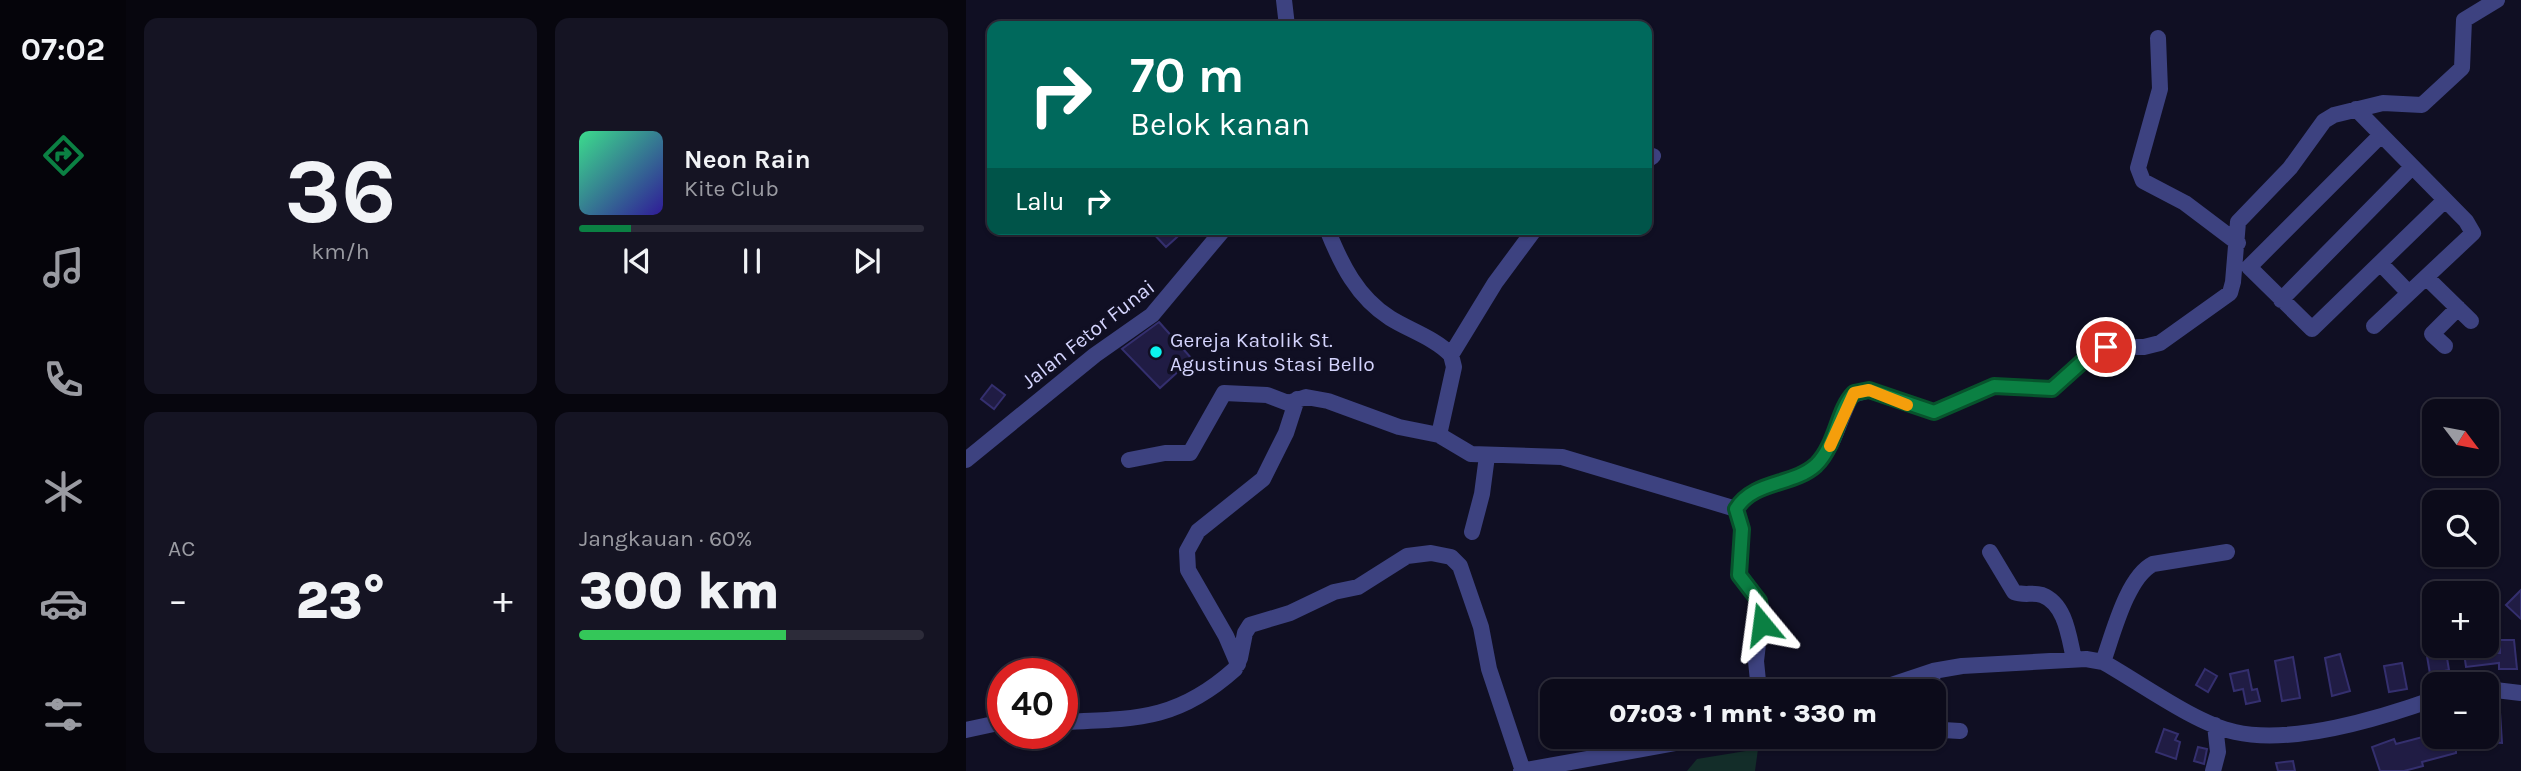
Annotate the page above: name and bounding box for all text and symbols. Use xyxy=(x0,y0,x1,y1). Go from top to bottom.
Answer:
text: 07:02 xyxy=(21,31,105,68)
text: 70 m xyxy=(1130,47,1244,104)
icon: right xyxy=(1015,49,1106,140)
text: Belok kanan xyxy=(1130,106,1310,143)
icon: directions xyxy=(39,131,88,180)
text: 36 xyxy=(285,139,396,245)
text: Neon Rain xyxy=(684,144,811,175)
text: Kite Club xyxy=(684,175,779,202)
icon: right xyxy=(1079,182,1117,220)
text: Lalu xyxy=(1015,186,1065,217)
text: km/h xyxy=(311,238,370,265)
icon: previous xyxy=(618,242,656,280)
icon: pause xyxy=(733,242,771,280)
icon: next xyxy=(848,242,886,280)
icon: music xyxy=(39,243,88,292)
street label: Jalan Fetor Funai xyxy=(1017,275,1159,393)
pin xyxy=(2076,317,2136,377)
place label: Gereja Katolik St. Agustinus Stasi Bello xyxy=(1170,328,1375,376)
icon: arrive xyxy=(2087,328,2125,366)
marker: Gereja Katolik St. Agustinus Stasi Bello xyxy=(1148,344,1164,360)
icon: phone xyxy=(39,355,88,404)
north arrow xyxy=(2422,399,2499,476)
map controls xyxy=(2422,399,2499,749)
icon: climate xyxy=(39,467,88,516)
button: search xyxy=(2422,490,2499,567)
text: Jangkauan · 60% xyxy=(579,525,752,552)
text: AC xyxy=(168,535,195,562)
text: 300 km xyxy=(579,560,780,621)
text: 23° xyxy=(296,570,385,631)
text: − xyxy=(168,578,188,623)
text: + xyxy=(493,578,513,623)
icon: car xyxy=(39,579,88,628)
button: + xyxy=(2422,581,2499,658)
position arrow xyxy=(1725,587,1799,661)
speed limit sign: 40 xyxy=(987,658,1078,749)
button: − xyxy=(2422,672,2499,749)
icon: filters xyxy=(39,690,88,739)
text: 07:03 · 1 mnt · 330 m xyxy=(1609,698,1877,729)

